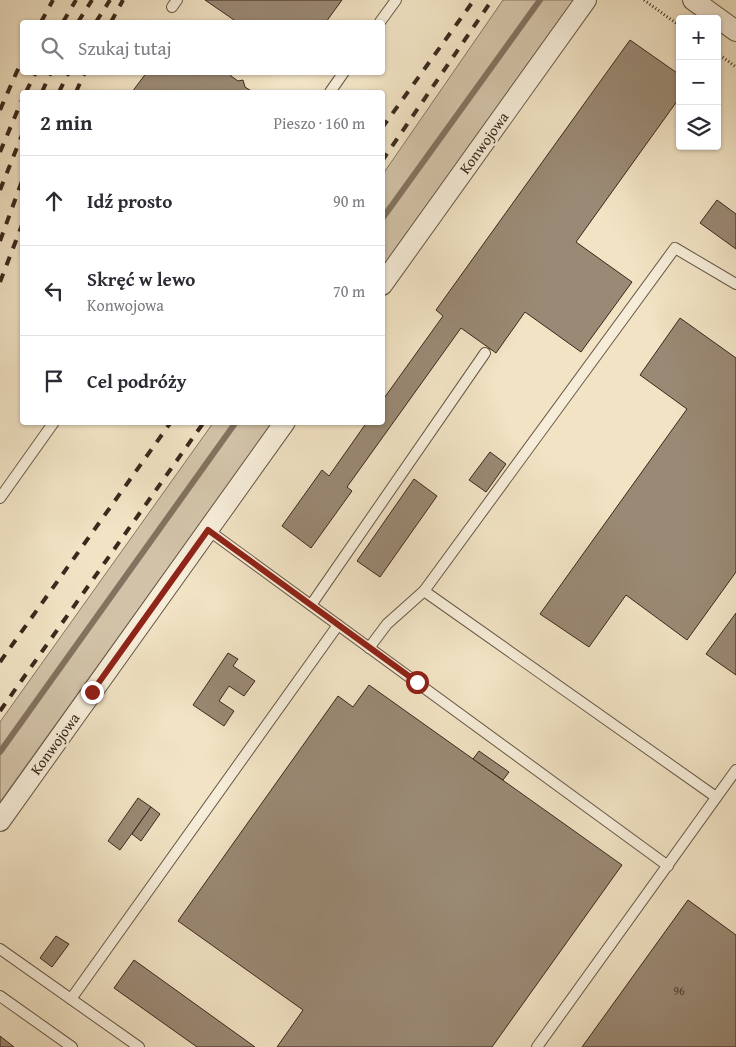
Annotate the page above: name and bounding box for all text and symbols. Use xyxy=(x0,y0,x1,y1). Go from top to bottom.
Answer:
map controls xyxy=(676,15,721,150)
button: + xyxy=(676,15,721,60)
search box xyxy=(20,20,385,75)
icon: search xyxy=(38,34,66,62)
text: Szukaj tutaj xyxy=(78,34,172,62)
button: − xyxy=(676,60,721,105)
button: layers xyxy=(676,105,721,150)
text: 2 min xyxy=(40,107,92,138)
street label: Konwojowa xyxy=(454,107,513,178)
text: Pieszo · 160 m xyxy=(273,111,365,135)
icon: ahead xyxy=(40,187,68,215)
text: Idź prosto xyxy=(87,187,172,215)
text: 90 m xyxy=(333,189,365,213)
text: Skręć w lewo xyxy=(87,265,195,293)
icon: left xyxy=(40,277,68,305)
text: 70 m xyxy=(333,279,365,303)
text: Konwojowa xyxy=(87,293,164,317)
icon: arrive xyxy=(40,367,68,395)
text: Cel podróży xyxy=(87,367,187,395)
route start xyxy=(406,671,429,694)
route end xyxy=(81,681,104,704)
street label: Konwojowa xyxy=(25,708,84,779)
house number: 96 xyxy=(673,982,685,999)

